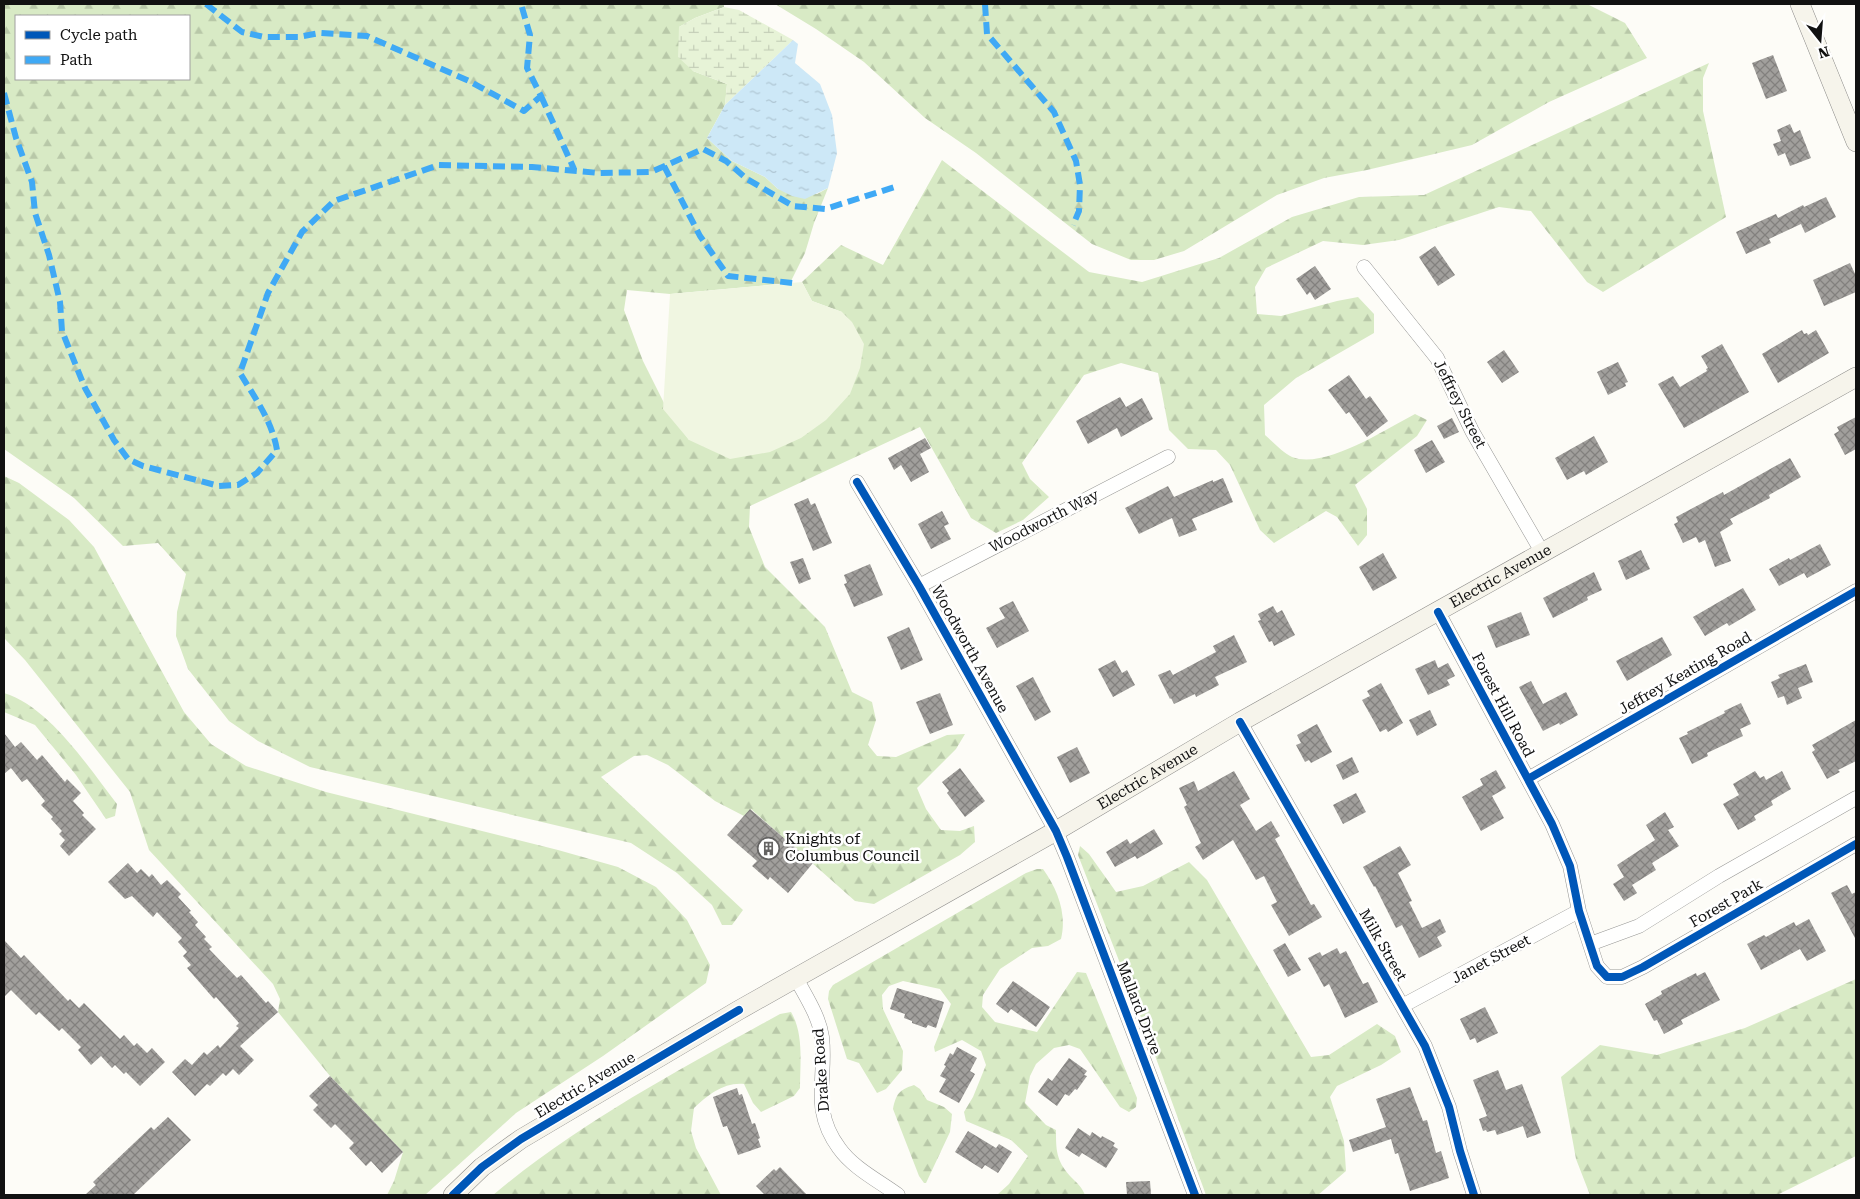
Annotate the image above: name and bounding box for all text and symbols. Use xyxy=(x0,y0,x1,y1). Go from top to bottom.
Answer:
legend xyxy=(15,15,190,80)
north arrow xyxy=(1795,15,1845,65)
text: Cycle path xyxy=(60,26,138,44)
text: N xyxy=(1816,43,1831,62)
text: Path xyxy=(60,51,93,69)
street label: Jeffrey Street xyxy=(1430,357,1490,452)
street label: Woodworth Way xyxy=(986,486,1102,556)
street label: Electric Avenue xyxy=(1446,541,1554,612)
street label: Woodworth Avenue xyxy=(927,582,1013,716)
street label: Jeffrey Keating Road xyxy=(1616,628,1755,718)
street label: Forest Hill Road xyxy=(1468,650,1538,761)
street label: Electric Avenue xyxy=(1094,740,1201,813)
place label: Knights of Columbus Council xyxy=(785,830,920,865)
building icon: Knights of Columbus Council xyxy=(757,836,781,860)
street label: Forest Park xyxy=(1686,875,1766,931)
street label: Milk Street xyxy=(1355,906,1411,985)
street label: Janet Street xyxy=(1449,931,1534,987)
street label: Mallard Drive xyxy=(1113,959,1165,1057)
street label: Drake Road xyxy=(809,1027,833,1112)
street label: Electric Avenue xyxy=(532,1048,638,1122)

